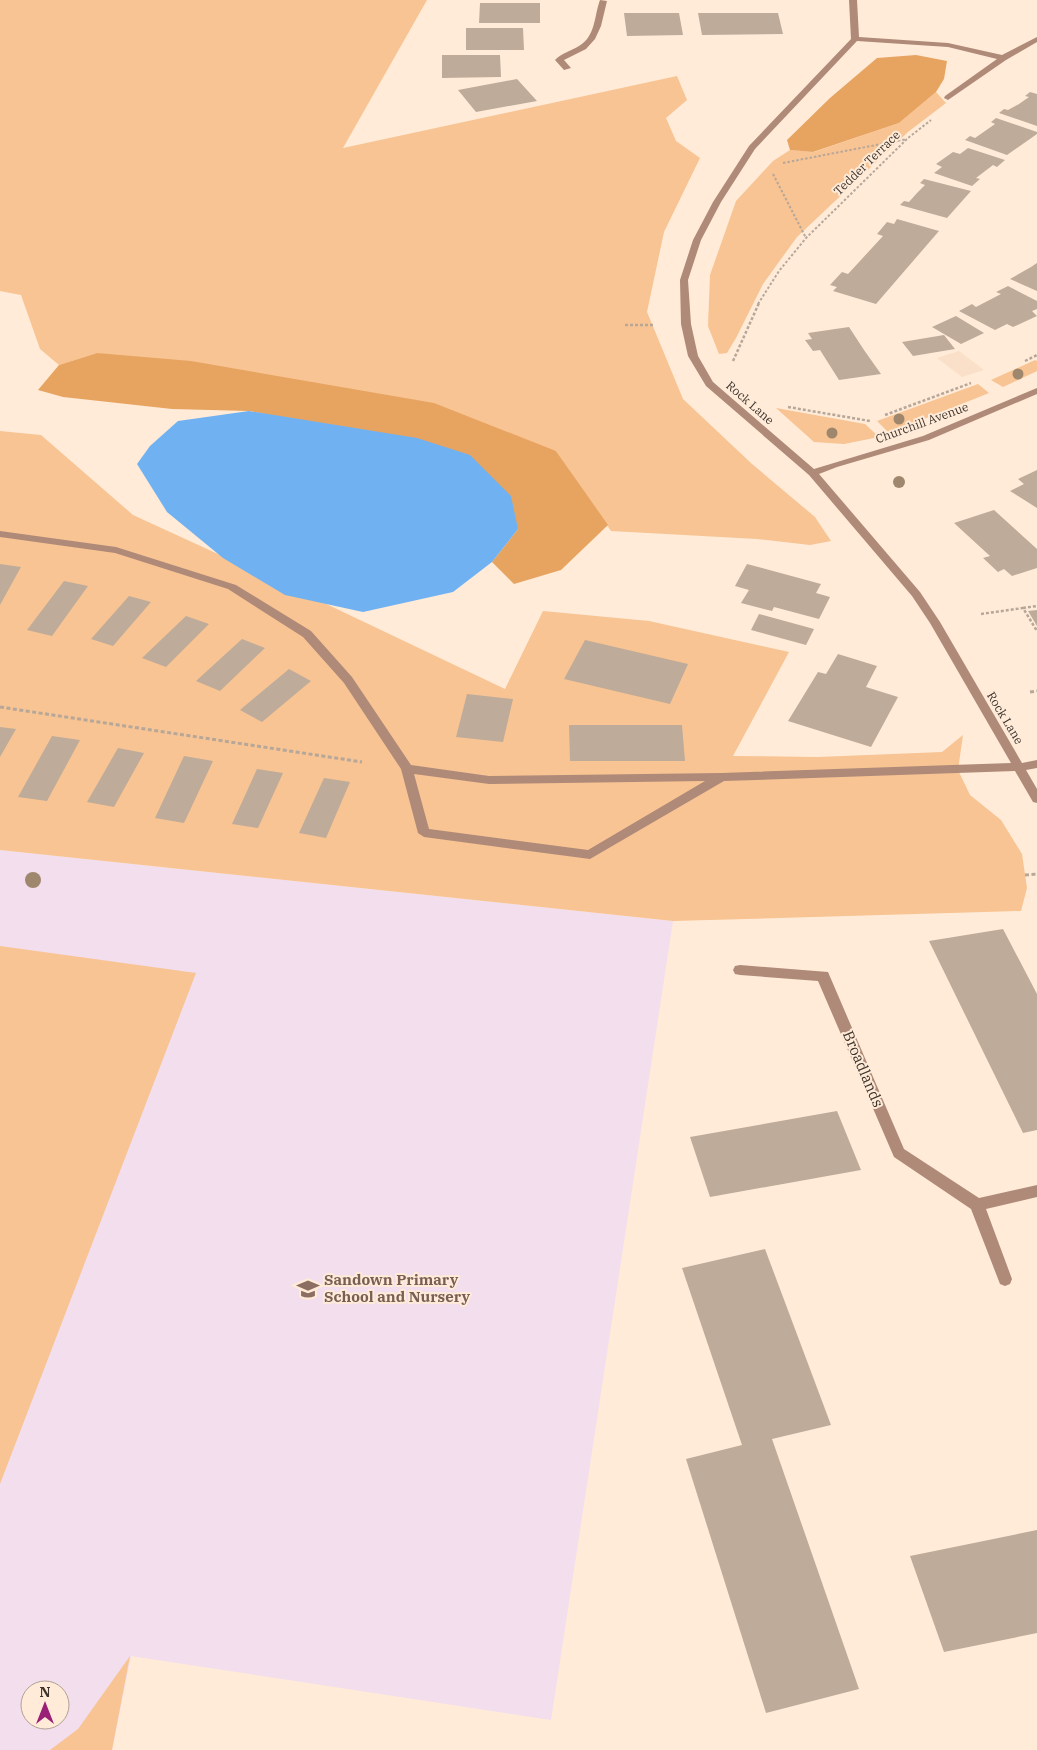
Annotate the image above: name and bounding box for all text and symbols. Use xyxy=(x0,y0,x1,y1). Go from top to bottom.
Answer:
street label: Tedder Terrace xyxy=(830,127,903,198)
street label: Rock Lane xyxy=(723,378,777,427)
street label: Churchill Avenue xyxy=(873,399,970,446)
street label: Rock Lane xyxy=(984,689,1027,747)
street label: Broadlands xyxy=(839,1028,888,1110)
place label: Sandown Primary School and Nursery xyxy=(324,1270,471,1306)
school or university icon: Sandown Primary School and Nursery xyxy=(295,1276,321,1302)
north arrow xyxy=(20,1680,70,1730)
text: N xyxy=(39,1683,51,1701)

